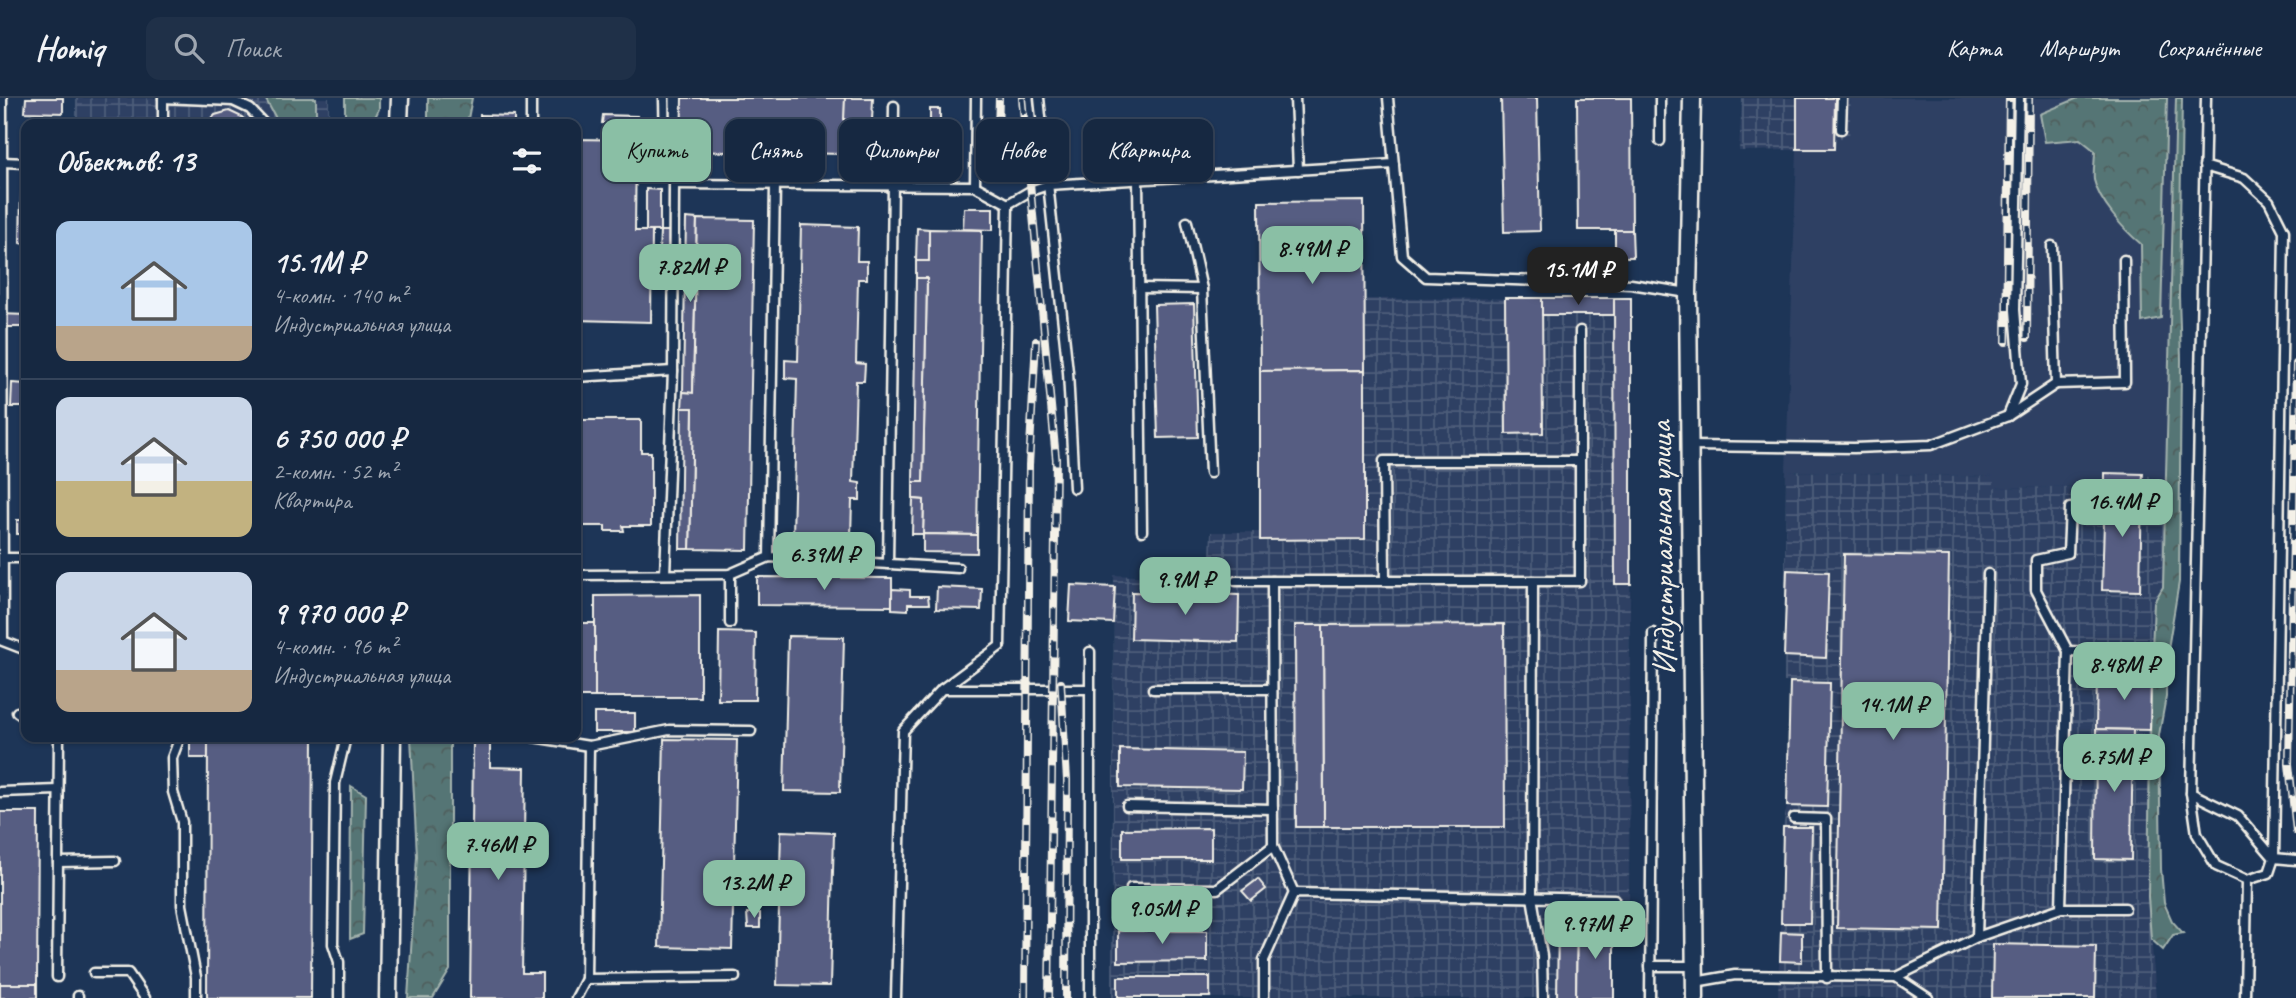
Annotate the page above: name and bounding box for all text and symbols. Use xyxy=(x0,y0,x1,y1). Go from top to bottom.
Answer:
search box xyxy=(146,17,636,80)
text: Homiq xyxy=(35,27,104,69)
icon: search xyxy=(170,29,208,67)
text: Поиск xyxy=(226,32,280,65)
text: Карта xyxy=(1947,33,2002,63)
text: Маршрут xyxy=(2040,33,2119,63)
text: Сохранённые xyxy=(2157,33,2261,63)
chip: Купить xyxy=(602,119,711,182)
chip: Снять xyxy=(725,119,825,182)
chip: Фильтры xyxy=(839,119,962,182)
chip: Новое xyxy=(976,119,1069,182)
chip: Квартира xyxy=(1083,119,1213,182)
text: Объектов: 13 xyxy=(56,142,195,180)
icon: filters xyxy=(508,142,546,180)
pin: 8.49M ₽ xyxy=(1247,226,1377,286)
text: 8.49M ₽ xyxy=(1277,234,1347,263)
text: 15.1M ₽ xyxy=(273,243,364,281)
pin: 7.82M ₽ xyxy=(625,244,755,304)
pin: 15.1M ₽ xyxy=(1513,248,1643,307)
icon: home xyxy=(112,249,196,333)
text: 7.82M ₽ xyxy=(655,252,725,281)
text: 15.1M ₽ xyxy=(1543,255,1613,284)
text: 4-комн. · 140 m² xyxy=(273,281,407,310)
text: Индустриальная улица xyxy=(273,310,450,339)
text: 6 750 000 ₽ xyxy=(273,419,405,457)
street label: Индустриальная улица xyxy=(1639,419,1685,675)
icon: home xyxy=(112,425,196,509)
text: 2-комн. · 52 m² xyxy=(273,457,397,486)
pin: 16.4M ₽ xyxy=(2057,480,2187,539)
text: Квартира xyxy=(273,486,351,515)
text: 16.4M ₽ xyxy=(2087,487,2157,516)
pin: 6.39M ₽ xyxy=(759,532,889,592)
text: 6.39M ₽ xyxy=(789,540,859,569)
pin: 9.9M ₽ xyxy=(1128,558,1242,617)
text: 9.9M ₽ xyxy=(1156,565,1214,594)
text: 9 970 000 ₽ xyxy=(273,594,404,632)
icon: home xyxy=(112,600,196,684)
text: 4-комн. · 96 m² xyxy=(273,632,397,661)
pin: 8.48M ₽ xyxy=(2059,642,2189,702)
text: 8.48M ₽ xyxy=(2089,650,2159,679)
text: Индустриальная улица xyxy=(273,661,450,690)
pin: 14.1M ₽ xyxy=(1828,682,1958,742)
text: 14.1M ₽ xyxy=(1858,690,1928,719)
pin: 6.75M ₽ xyxy=(2049,734,2179,794)
text: 6.75M ₽ xyxy=(2079,742,2149,771)
pin: 7.46M ₽ xyxy=(433,822,563,882)
text: 7.46M ₽ xyxy=(463,830,533,859)
pin: 13.2M ₽ xyxy=(689,860,819,920)
text: 13.2M ₽ xyxy=(719,868,789,897)
pin: 9.05M ₽ xyxy=(1097,886,1227,946)
text: 9.05M ₽ xyxy=(1127,894,1197,923)
pin: 9.97M ₽ xyxy=(1530,902,1660,961)
text: 9.97M ₽ xyxy=(1560,909,1630,938)

